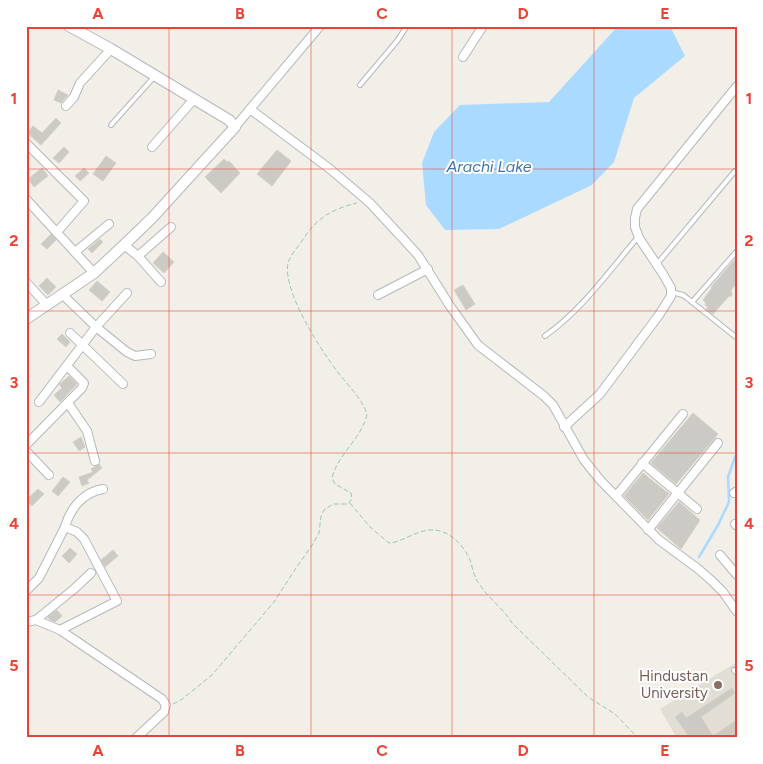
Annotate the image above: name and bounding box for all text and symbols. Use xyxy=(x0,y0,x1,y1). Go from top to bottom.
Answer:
text: A xyxy=(92,4,104,23)
text: B xyxy=(235,4,245,23)
text: C xyxy=(376,4,388,23)
text: D xyxy=(517,4,529,23)
text: E xyxy=(660,4,670,23)
text: 1 xyxy=(11,89,17,108)
text: 1 xyxy=(746,89,752,108)
water label: Arachi Lake xyxy=(445,157,532,176)
text: 2 xyxy=(9,231,19,250)
text: 2 xyxy=(744,231,754,250)
text: 3 xyxy=(10,373,19,392)
text: 3 xyxy=(745,373,754,392)
text: 4 xyxy=(9,514,19,533)
text: 4 xyxy=(744,514,754,533)
text: 5 xyxy=(9,656,19,675)
text: 5 xyxy=(744,656,754,675)
place label: Hindustan University xyxy=(639,667,708,702)
marker: Hindustan University xyxy=(712,679,724,691)
text: A xyxy=(92,741,104,760)
text: B xyxy=(235,741,245,760)
text: C xyxy=(376,741,388,760)
text: D xyxy=(517,741,529,760)
text: E xyxy=(660,741,670,760)

